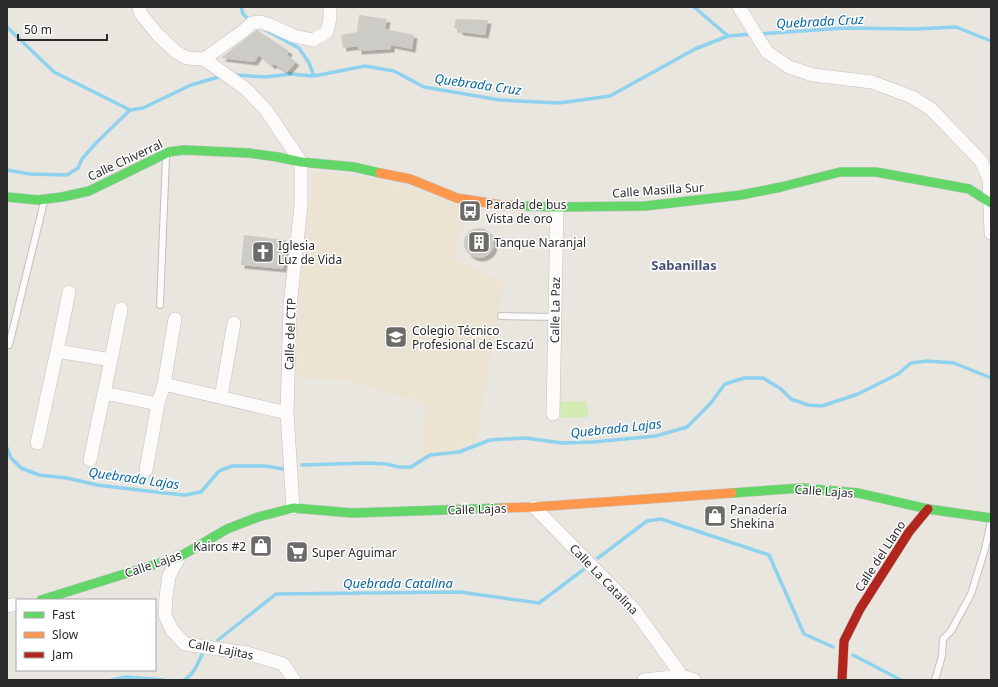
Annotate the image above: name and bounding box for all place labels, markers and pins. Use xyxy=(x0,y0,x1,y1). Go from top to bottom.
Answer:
place label: Parada de bus Vista de oro xyxy=(486,196,567,227)
bus stop icon: Parada de bus Vista de oro xyxy=(457,198,483,224)
building icon: Tanque Naranjal xyxy=(466,229,492,255)
place label: Tanque Naranjal xyxy=(494,234,586,251)
place label: Iglesia Luz de Vida xyxy=(278,237,342,268)
church icon: Iglesia Luz de Vida xyxy=(250,239,276,265)
place label: Colegio Técnico Profesional de Escazú xyxy=(412,322,534,353)
school or university icon: Colegio Técnico Profesional de Escazú xyxy=(383,324,409,350)
place label: Panadería Shekina xyxy=(730,501,787,532)
shop icon: Panadería Shekina xyxy=(702,503,728,529)
shop icon: Kairos #2 xyxy=(248,533,274,559)
place label: Kairos #2 xyxy=(193,538,246,555)
supermarket icon: Super Aguimar xyxy=(284,539,310,565)
place label: Super Aguimar xyxy=(312,544,397,561)

